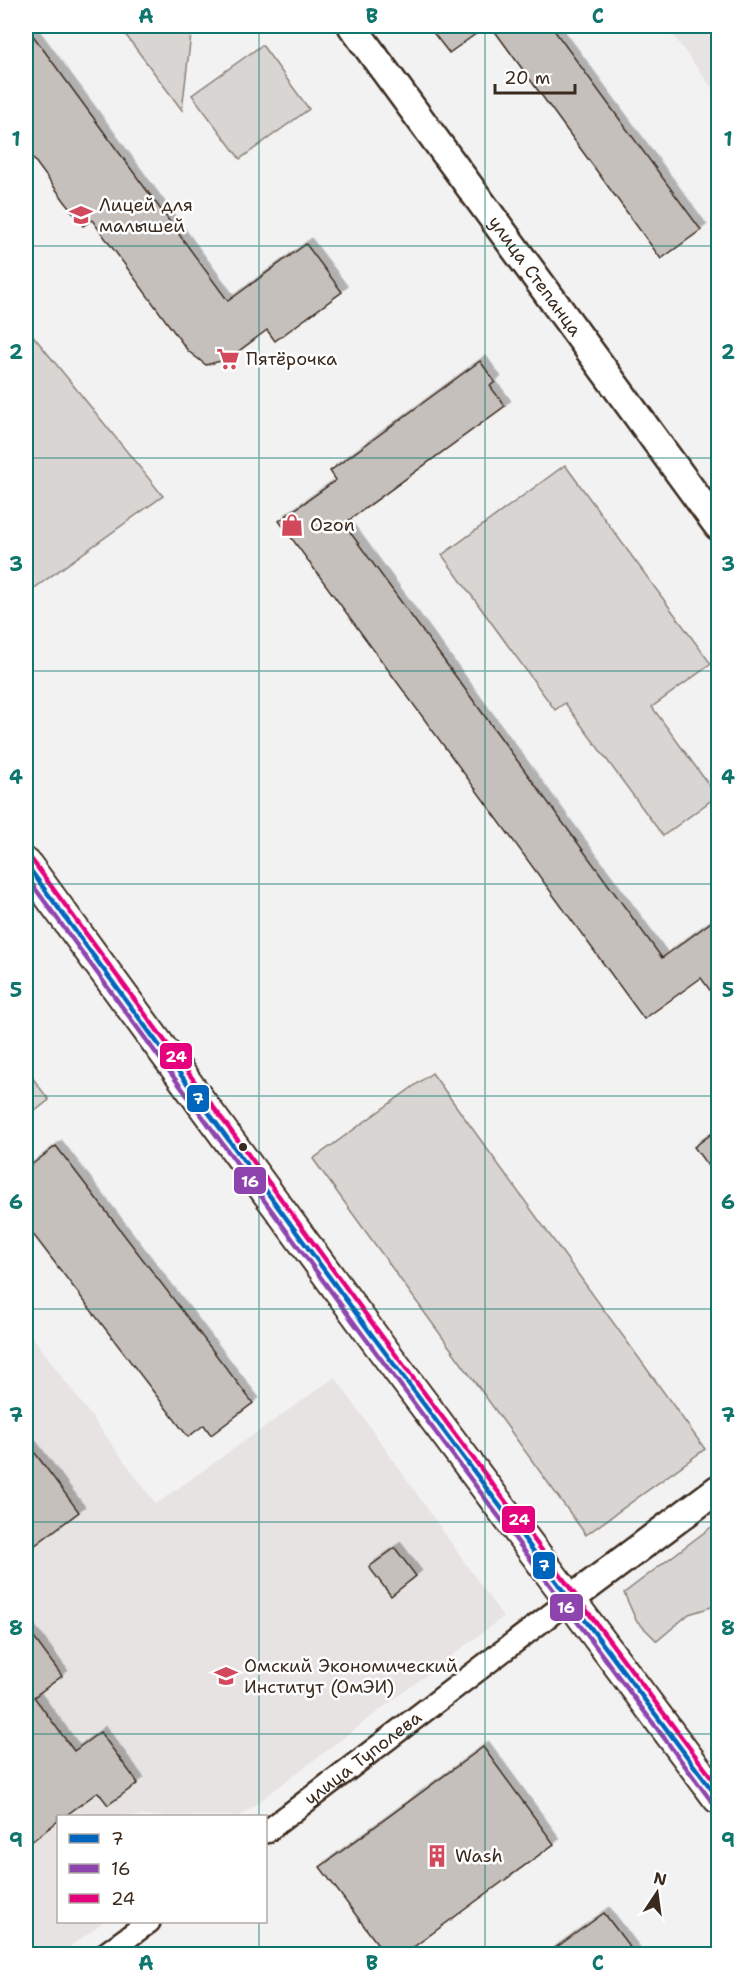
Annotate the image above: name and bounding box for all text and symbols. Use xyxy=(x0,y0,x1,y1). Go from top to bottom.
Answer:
text: A xyxy=(138,3,154,29)
text: B xyxy=(366,3,378,29)
text: C xyxy=(592,3,604,29)
scale bar xyxy=(495,57,574,95)
text: 20 m xyxy=(504,66,550,90)
text: 1 xyxy=(11,126,21,152)
text: 1 xyxy=(723,126,733,152)
place label: Лицей для малышей xyxy=(99,193,193,238)
school or university icon: Лицей для малышей xyxy=(68,202,94,228)
street label: улица Степанца xyxy=(483,211,587,341)
text: 2 xyxy=(9,339,23,365)
text: 2 xyxy=(721,339,735,365)
supermarket icon: Пятёрочка xyxy=(215,346,241,372)
place label: Пятёрочка xyxy=(246,347,337,371)
shop icon: Ozon xyxy=(279,512,305,538)
place label: Ozon xyxy=(310,513,355,537)
text: 3 xyxy=(9,551,23,577)
text: 3 xyxy=(721,551,735,577)
text: 4 xyxy=(9,764,23,790)
text: 4 xyxy=(721,764,735,790)
text: 5 xyxy=(10,977,22,1003)
text: 5 xyxy=(722,977,734,1003)
line badge: 24 xyxy=(159,1042,193,1070)
text: 24 xyxy=(165,1046,187,1067)
line badge: 7 xyxy=(186,1084,210,1113)
text: 7 xyxy=(192,1088,204,1109)
unlabelled marker xyxy=(237,1141,249,1153)
line badge: 16 xyxy=(233,1166,267,1195)
text: 16 xyxy=(241,1171,259,1192)
text: 6 xyxy=(9,1189,23,1215)
text: 6 xyxy=(721,1189,735,1215)
text: 7 xyxy=(9,1402,23,1428)
text: 7 xyxy=(721,1402,735,1428)
line badge: 24 xyxy=(501,1505,536,1534)
text: 24 xyxy=(508,1509,530,1530)
line badge: 7 xyxy=(532,1551,556,1580)
text: 7 xyxy=(538,1555,550,1576)
line badge: 16 xyxy=(549,1593,584,1622)
text: 16 xyxy=(557,1597,575,1618)
text: 8 xyxy=(9,1615,23,1641)
text: 8 xyxy=(721,1615,735,1641)
place label: Омский Экономический Институт (ОмЭИ) xyxy=(244,1654,458,1699)
school or university icon: Омский Экономический Институт (ОмЭИ) xyxy=(213,1663,239,1689)
street label: улица Туполева xyxy=(299,1705,427,1811)
legend xyxy=(57,1815,267,1923)
text: 9 xyxy=(9,1827,23,1853)
text: 7 xyxy=(111,1827,124,1851)
text: 9 xyxy=(721,1827,735,1853)
building icon: Wash xyxy=(424,1843,450,1869)
place label: Wash xyxy=(455,1844,503,1868)
text: 16 xyxy=(111,1857,131,1881)
north arrow xyxy=(627,1863,687,1923)
text: N xyxy=(652,1867,669,1891)
text: 24 xyxy=(111,1887,135,1911)
text: A xyxy=(138,1950,154,1976)
text: B xyxy=(366,1950,378,1976)
text: C xyxy=(592,1950,604,1976)

